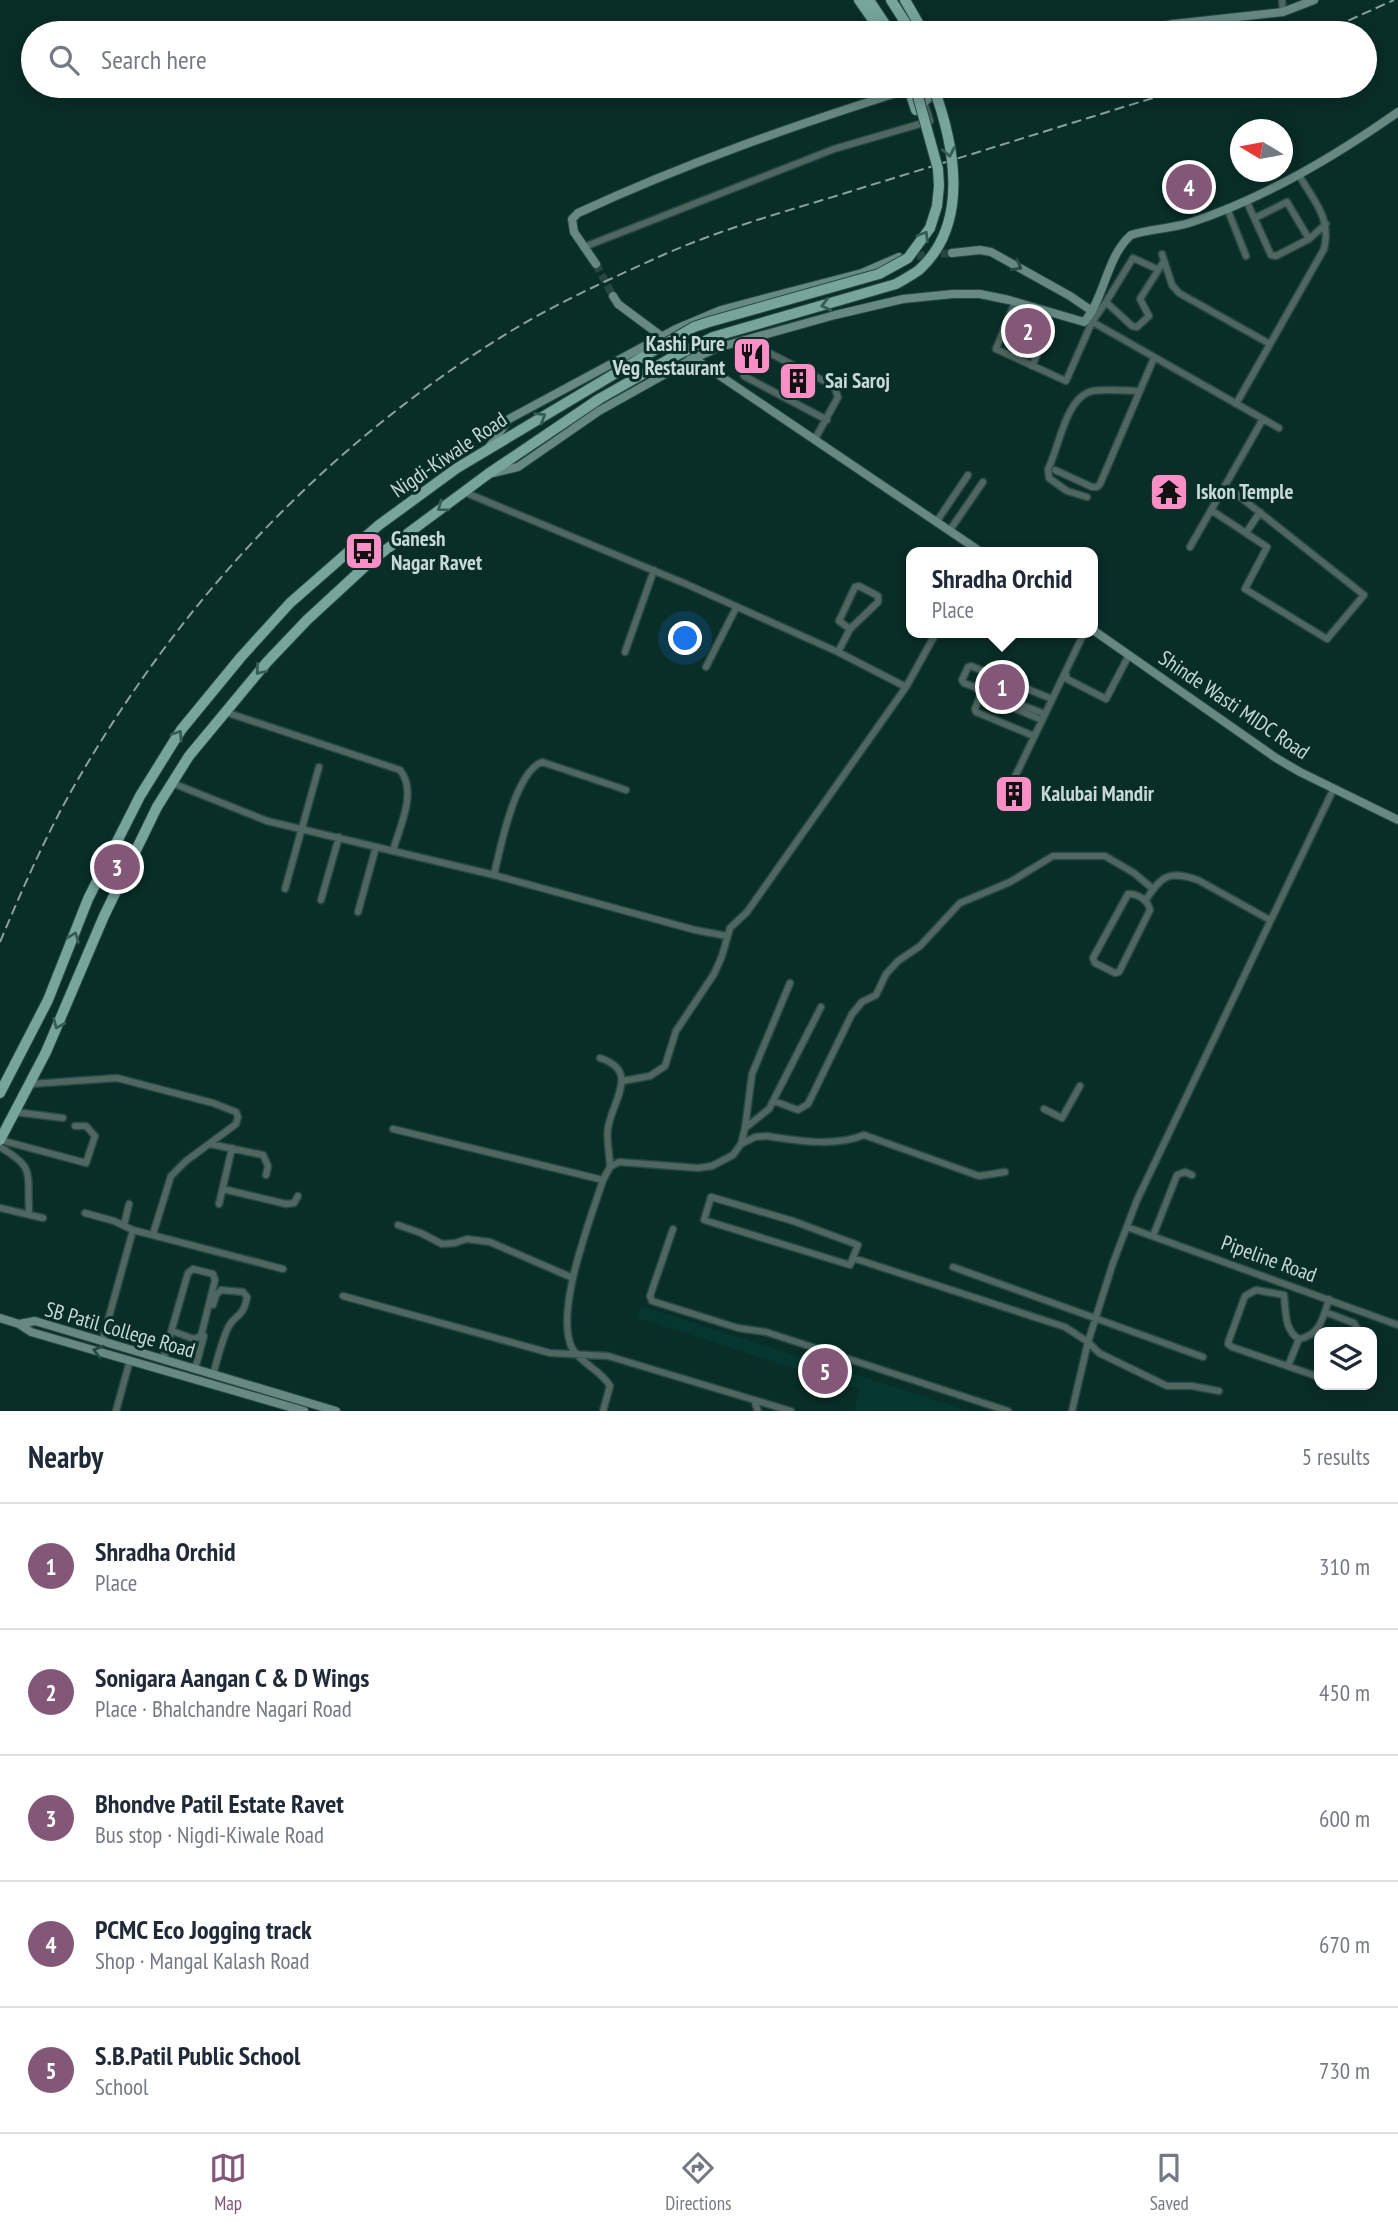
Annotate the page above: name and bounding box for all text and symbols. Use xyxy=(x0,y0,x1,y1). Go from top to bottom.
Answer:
search box xyxy=(21,21,1377,98)
icon: search xyxy=(45,41,83,79)
text: Search here xyxy=(101,43,207,76)
north arrow xyxy=(1230,119,1293,182)
one-way arrow xyxy=(941,146,956,158)
pin: 4 xyxy=(1166,161,1212,213)
one-way arrow xyxy=(916,231,929,244)
one-way arrow xyxy=(1010,258,1022,271)
one-way arrow xyxy=(820,297,832,311)
pin: 2 xyxy=(1005,305,1051,357)
place label: Kashi Pure Veg Restaurant xyxy=(612,330,725,381)
restaurant icon: Kashi Pure Veg Restaurant xyxy=(731,335,773,377)
building icon: Sai Saroj xyxy=(777,360,819,402)
place label: Sai Saroj xyxy=(825,367,890,394)
street label: Nigdi-Kiwale Road xyxy=(386,406,512,503)
one-way arrow xyxy=(533,413,546,426)
temple icon: Iskon Temple xyxy=(1148,471,1190,513)
place label: Iskon Temple xyxy=(1196,478,1293,505)
one-way arrow xyxy=(437,499,450,512)
place label: Ganesh Nagar Ravet xyxy=(391,525,482,576)
bus stop icon: Ganesh Nagar Ravet xyxy=(343,530,385,572)
popup xyxy=(906,547,1098,638)
text: Shradha Orchid xyxy=(932,562,1072,595)
text: Place xyxy=(932,595,974,624)
your location xyxy=(668,621,702,655)
street label: Shinde Wasti MIDC Road xyxy=(1154,644,1315,765)
pin: 1 xyxy=(979,661,1025,713)
one-way arrow xyxy=(256,662,268,675)
one-way arrow xyxy=(170,730,182,743)
building icon: Kalubai Mandir xyxy=(993,773,1035,815)
place label: Kalubai Mandir xyxy=(1041,780,1155,807)
pin: 3 xyxy=(94,841,140,893)
one-way arrow xyxy=(65,931,79,943)
one-way arrow xyxy=(52,1017,66,1029)
street label: Pipeline Road xyxy=(1218,1229,1321,1288)
street label: SB Patil College Road xyxy=(42,1295,198,1364)
map controls xyxy=(1314,1327,1377,1390)
button: layers xyxy=(1314,1327,1377,1390)
one-way arrow xyxy=(92,1345,104,1359)
pin: 5 xyxy=(802,1345,848,1397)
text: Nearby xyxy=(28,1437,103,1476)
text: 5 results xyxy=(1302,1442,1370,1471)
text: Shradha Orchid xyxy=(95,1535,236,1568)
text: 1 xyxy=(46,1552,57,1581)
text: 310 m xyxy=(1319,1552,1370,1581)
text: Place xyxy=(95,1568,137,1597)
text: Sonigara Aangan C & D Wings xyxy=(95,1661,369,1694)
text: 2 xyxy=(46,1678,57,1707)
text: 450 m xyxy=(1319,1678,1370,1707)
text: Place · Bhalchandre Nagari Road xyxy=(95,1694,352,1723)
text: Bhondve Patil Estate Ravet xyxy=(95,1787,344,1820)
text: 3 xyxy=(46,1804,57,1833)
text: 600 m xyxy=(1319,1804,1370,1833)
text: Bus stop · Nigdi-Kiwale Road xyxy=(95,1820,324,1849)
text: PCMC Eco Jogging track xyxy=(95,1913,312,1946)
text: 4 xyxy=(46,1930,57,1959)
text: 670 m xyxy=(1319,1930,1370,1959)
text: Shop · Mangal Kalash Road xyxy=(95,1946,310,1975)
text: S.B.Patil Public School xyxy=(95,2039,300,2072)
text: 5 xyxy=(46,2056,57,2085)
text: 730 m xyxy=(1319,2056,1370,2085)
text: School xyxy=(95,2072,148,2101)
tab: Map xyxy=(209,2149,247,2215)
tab: Directions xyxy=(665,2149,731,2215)
tab: Saved xyxy=(1150,2149,1189,2215)

